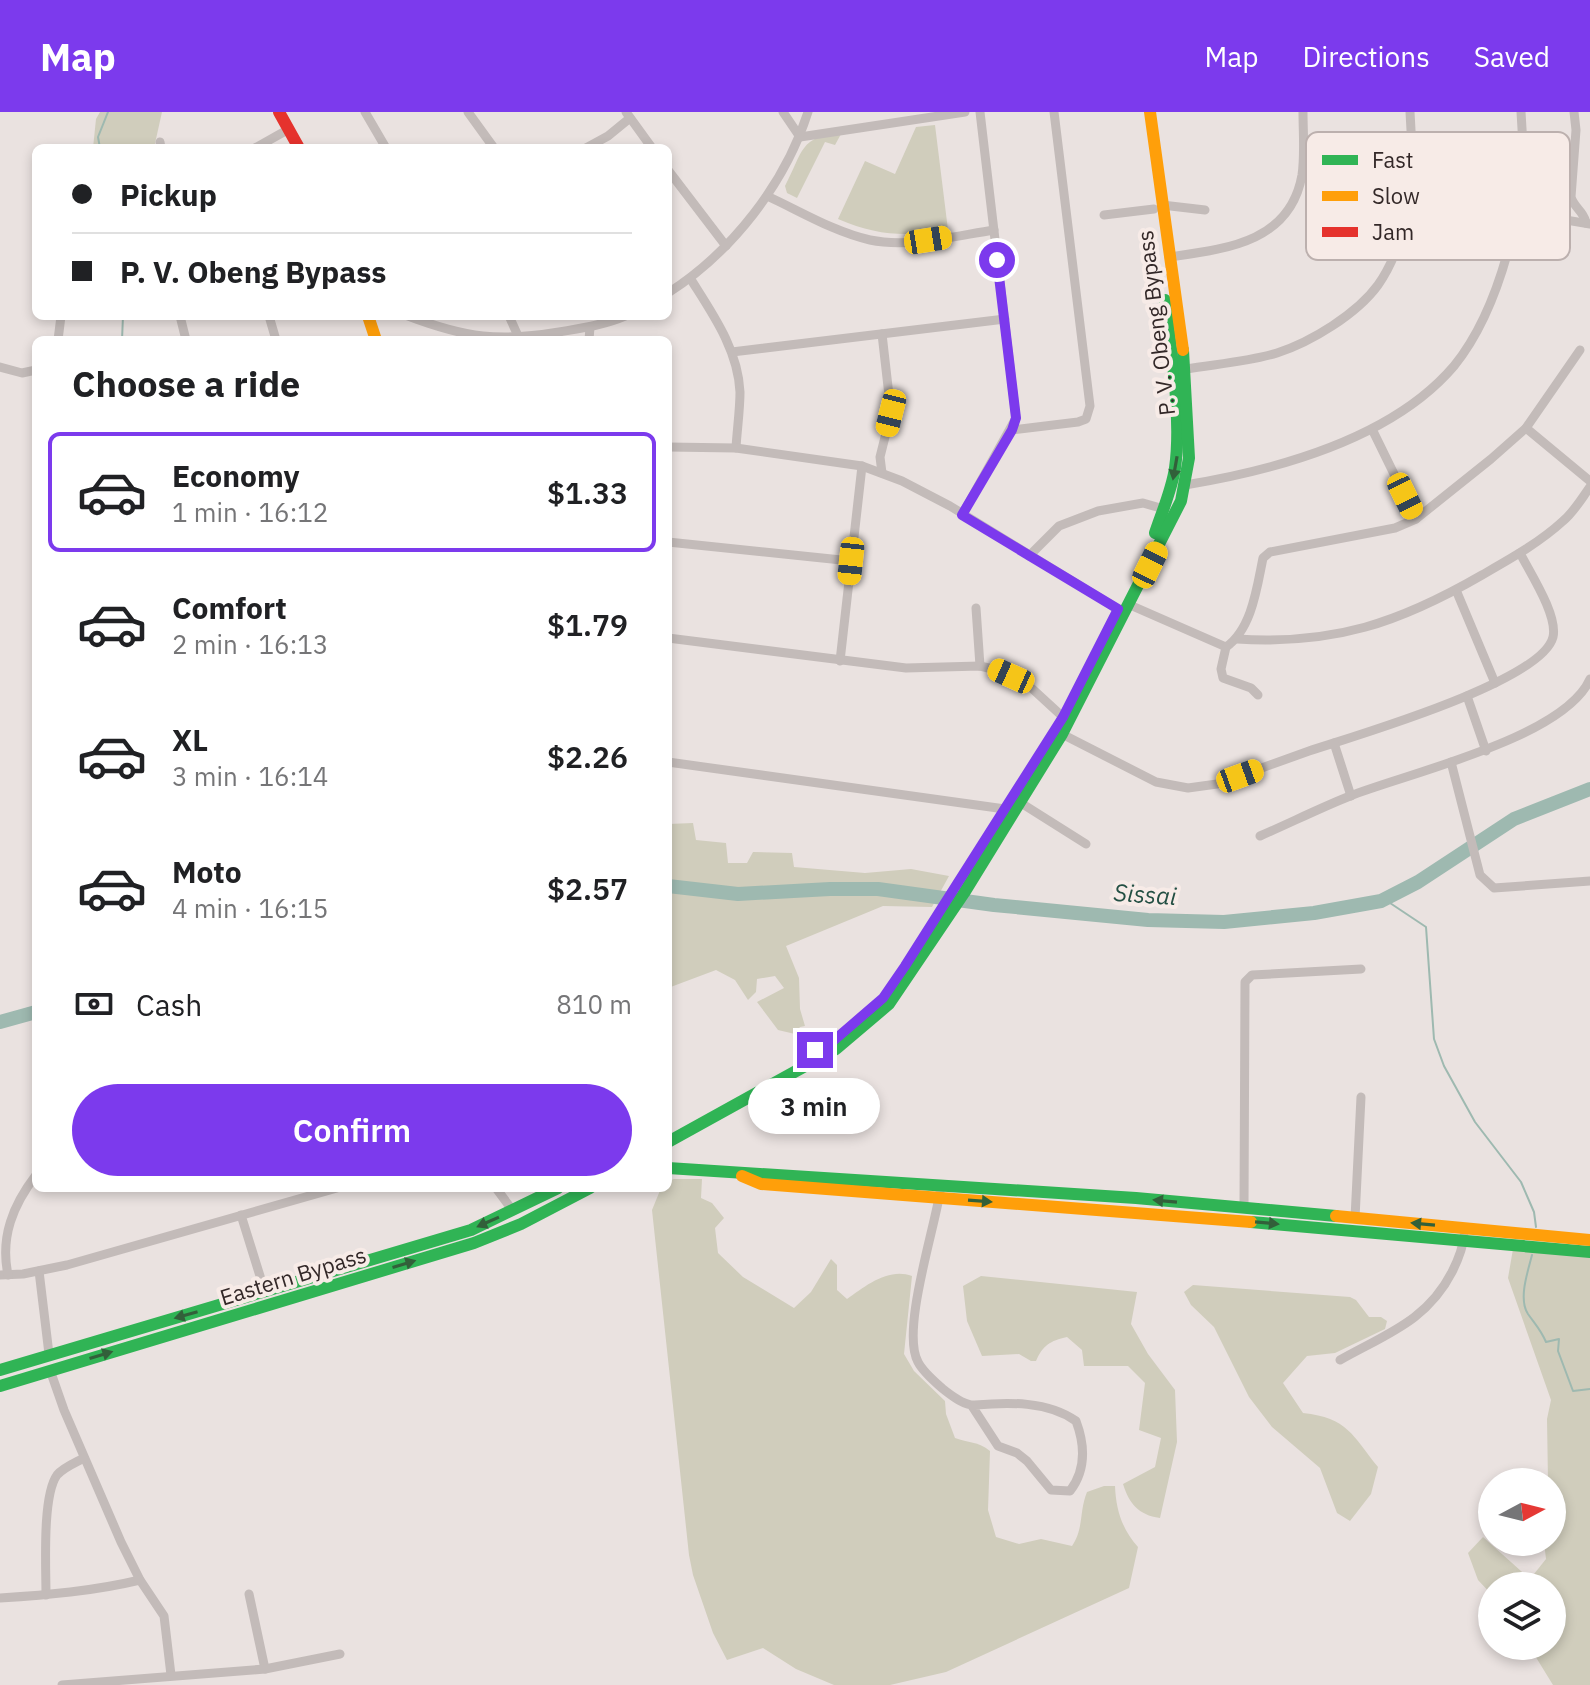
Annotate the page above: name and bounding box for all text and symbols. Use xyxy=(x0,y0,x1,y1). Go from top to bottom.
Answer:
text: Map xyxy=(40,32,116,81)
text: Map xyxy=(1204,38,1258,75)
text: Directions xyxy=(1302,38,1430,75)
text: Saved xyxy=(1474,38,1550,75)
legend xyxy=(1306,132,1570,260)
text: Fast xyxy=(1372,145,1413,174)
text: Pickup xyxy=(120,175,217,214)
text: Slow xyxy=(1372,181,1420,210)
text: Jam xyxy=(1372,217,1414,246)
car xyxy=(902,224,954,256)
street label: P. V. Obeng Bypass xyxy=(1130,229,1181,417)
route start xyxy=(979,242,1015,278)
text: P. V. Obeng Bypass xyxy=(120,252,386,291)
text: Choose a ride xyxy=(72,360,300,407)
car xyxy=(874,387,908,439)
one-way arrow xyxy=(1168,455,1180,480)
icon: car xyxy=(76,456,148,528)
text: Economy xyxy=(172,456,300,495)
car xyxy=(1384,469,1426,523)
text: $1.33 xyxy=(547,473,628,512)
text: 1 min · 16:12 xyxy=(172,495,328,529)
car xyxy=(837,536,865,586)
car xyxy=(1129,538,1171,592)
icon: car xyxy=(76,588,148,660)
text: Comfort xyxy=(172,588,287,627)
text: $1.79 xyxy=(547,605,628,644)
text: 2 min · 16:13 xyxy=(172,627,328,661)
car xyxy=(984,655,1038,697)
icon: car xyxy=(76,720,148,792)
text: XL xyxy=(172,720,208,759)
text: $2.26 xyxy=(547,737,628,776)
car xyxy=(1213,757,1267,795)
text: 3 min · 16:14 xyxy=(172,759,328,793)
icon: car xyxy=(76,852,148,924)
text: Moto xyxy=(172,852,242,891)
text: $2.57 xyxy=(547,869,628,908)
water label: Sissai xyxy=(1113,876,1178,912)
text: 4 min · 16:15 xyxy=(172,891,328,925)
icon: cash xyxy=(72,982,116,1026)
text: Cash xyxy=(136,985,202,1024)
text: 810 m xyxy=(556,987,632,1021)
route end xyxy=(797,1032,833,1068)
callout: 3 min xyxy=(749,1078,881,1134)
button: Confirm xyxy=(72,1084,632,1176)
text: 3 min xyxy=(780,1089,848,1123)
one-way arrow xyxy=(1152,1194,1177,1207)
one-way arrow xyxy=(968,1195,993,1208)
one-way arrow xyxy=(476,1216,500,1229)
one-way arrow xyxy=(1255,1217,1280,1230)
one-way arrow xyxy=(1411,1218,1436,1231)
street label: Eastern Bypass xyxy=(216,1240,370,1312)
one-way arrow xyxy=(392,1257,416,1270)
one-way arrow xyxy=(174,1309,198,1322)
one-way arrow xyxy=(90,1348,114,1361)
north arrow xyxy=(1478,1468,1566,1556)
map controls xyxy=(1478,1468,1566,1660)
button: layers xyxy=(1478,1572,1566,1660)

